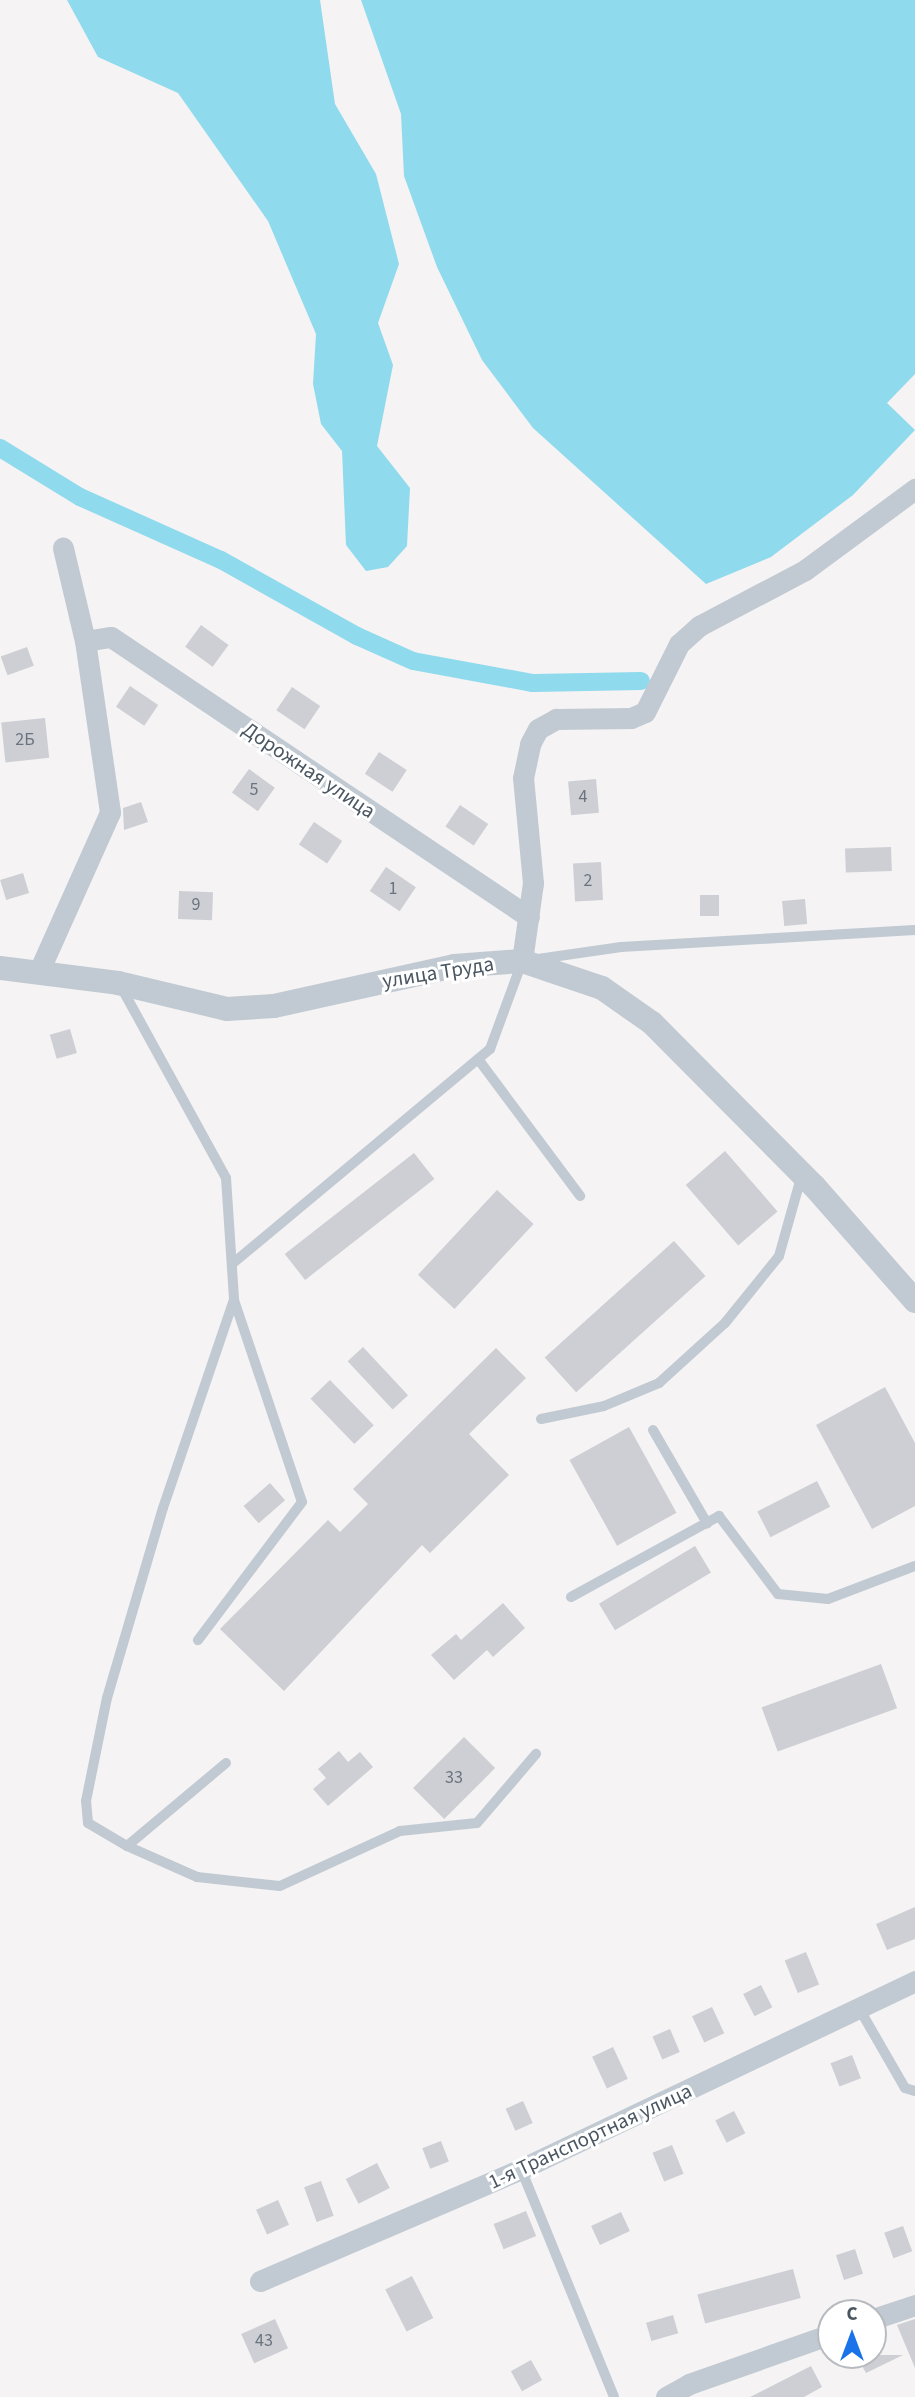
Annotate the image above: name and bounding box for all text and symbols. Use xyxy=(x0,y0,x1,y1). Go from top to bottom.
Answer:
street label: Дорожная улица xyxy=(238,716,380,824)
house number: 2Б xyxy=(15,729,35,751)
house number: 5 xyxy=(250,779,258,801)
house number: 4 xyxy=(579,786,587,808)
house number: 2 xyxy=(584,870,592,892)
house number: 1 xyxy=(389,878,397,900)
house number: 9 xyxy=(192,894,200,916)
street label: улица Труда xyxy=(380,951,496,993)
house number: 33 xyxy=(445,1767,463,1789)
street label: 1-я Транспортная улица xyxy=(484,2078,696,2194)
north arrow xyxy=(817,2299,887,2369)
text: С xyxy=(846,2301,858,2328)
house number: 43 xyxy=(255,2330,273,2352)

